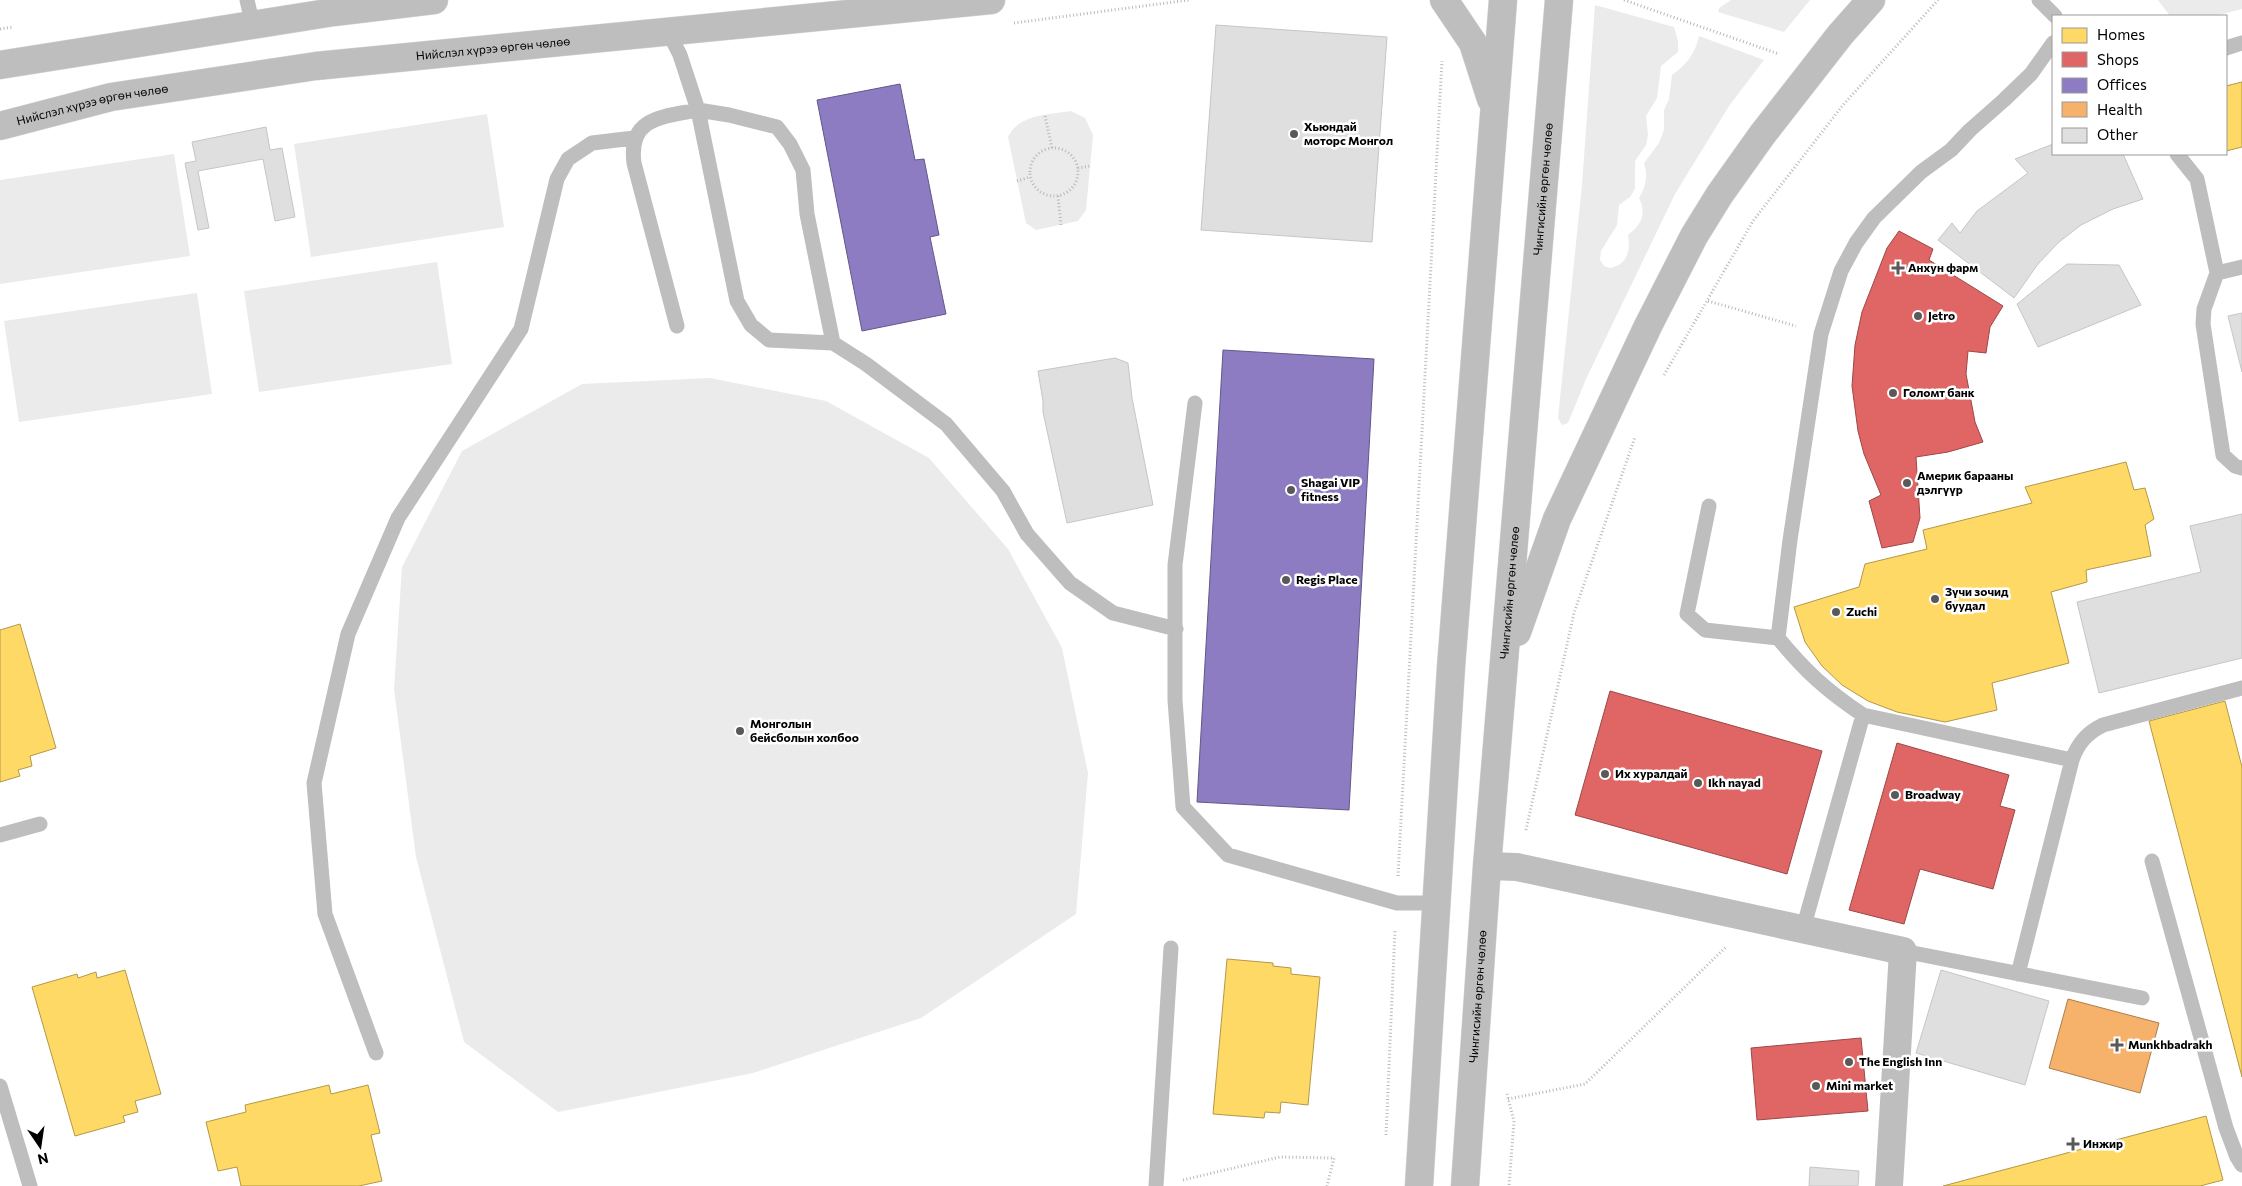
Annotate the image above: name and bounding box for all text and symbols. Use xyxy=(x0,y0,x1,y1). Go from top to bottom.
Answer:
legend xyxy=(2052,15,2227,155)
text: Homes xyxy=(2097,25,2145,43)
street label: Нийслэл хүрээ өргөн чөлөө xyxy=(415,33,571,62)
text: Shops xyxy=(2097,50,2139,68)
text: Offices xyxy=(2097,75,2147,93)
street label: Нийслэл хүрээ өргөн чөлөө xyxy=(15,80,169,127)
text: Health xyxy=(2097,100,2143,118)
place label: Хьюндай моторс Монгол xyxy=(1304,119,1393,147)
street label: Чингисийн өргөн чөлөө xyxy=(1530,122,1555,256)
text: Other xyxy=(2097,125,2138,143)
marker: Хьюндай моторс Монгол xyxy=(1288,128,1300,140)
place label: Анхун фарм xyxy=(1908,260,1978,274)
marker: Анхун фарм xyxy=(1892,262,1904,274)
place label: Jetro xyxy=(1928,308,1955,323)
marker: Jetro xyxy=(1912,310,1924,322)
place label: Голомт банк xyxy=(1903,385,1975,399)
marker: Голомт банк xyxy=(1887,387,1899,399)
place label: Америк барааны дэлгүүр xyxy=(1917,468,2013,496)
place label: Shagai VIP fitness xyxy=(1301,475,1360,503)
marker: Америк барааны дэлгүүр xyxy=(1901,477,1913,489)
marker: Shagai VIP fitness xyxy=(1285,484,1297,496)
street label: Чингисийн өргөн чөлөө xyxy=(1496,526,1521,660)
place label: Regis Place xyxy=(1296,572,1358,586)
marker: Regis Place xyxy=(1280,574,1292,586)
place label: Зүчи зочид буудал xyxy=(1945,584,2009,612)
marker: Зүчи зочид буудал xyxy=(1929,593,1941,605)
place label: Zuchi xyxy=(1846,604,1877,618)
marker: Zuchi xyxy=(1830,606,1842,618)
place label: Монголын бейсболын холбоо xyxy=(750,716,859,744)
marker: Монголын бейсболын холбоо xyxy=(734,725,746,737)
place label: Их хуралдай xyxy=(1615,766,1688,780)
marker: Их хуралдай xyxy=(1599,768,1611,780)
place label: Ikh nayad xyxy=(1708,775,1761,789)
marker: Ikh nayad xyxy=(1692,777,1704,789)
place label: Broadway xyxy=(1905,787,1961,801)
marker: Broadway xyxy=(1889,789,1901,801)
street label: Чингисийн өргөн чөлөө xyxy=(1465,929,1489,1063)
place label: Munkhbadrakh xyxy=(2128,1037,2213,1051)
marker: Munkhbadrakh xyxy=(2110,1038,2124,1052)
place label: The English Inn xyxy=(1859,1054,1942,1068)
marker: The English Inn xyxy=(1843,1056,1855,1068)
place label: Mini market xyxy=(1826,1078,1893,1092)
marker: Mini market xyxy=(1810,1080,1822,1092)
north arrow xyxy=(15,1121,65,1171)
place label: Инжир xyxy=(2083,1136,2123,1150)
marker: Инжир xyxy=(2067,1138,2079,1150)
text: N xyxy=(36,1150,50,1169)

